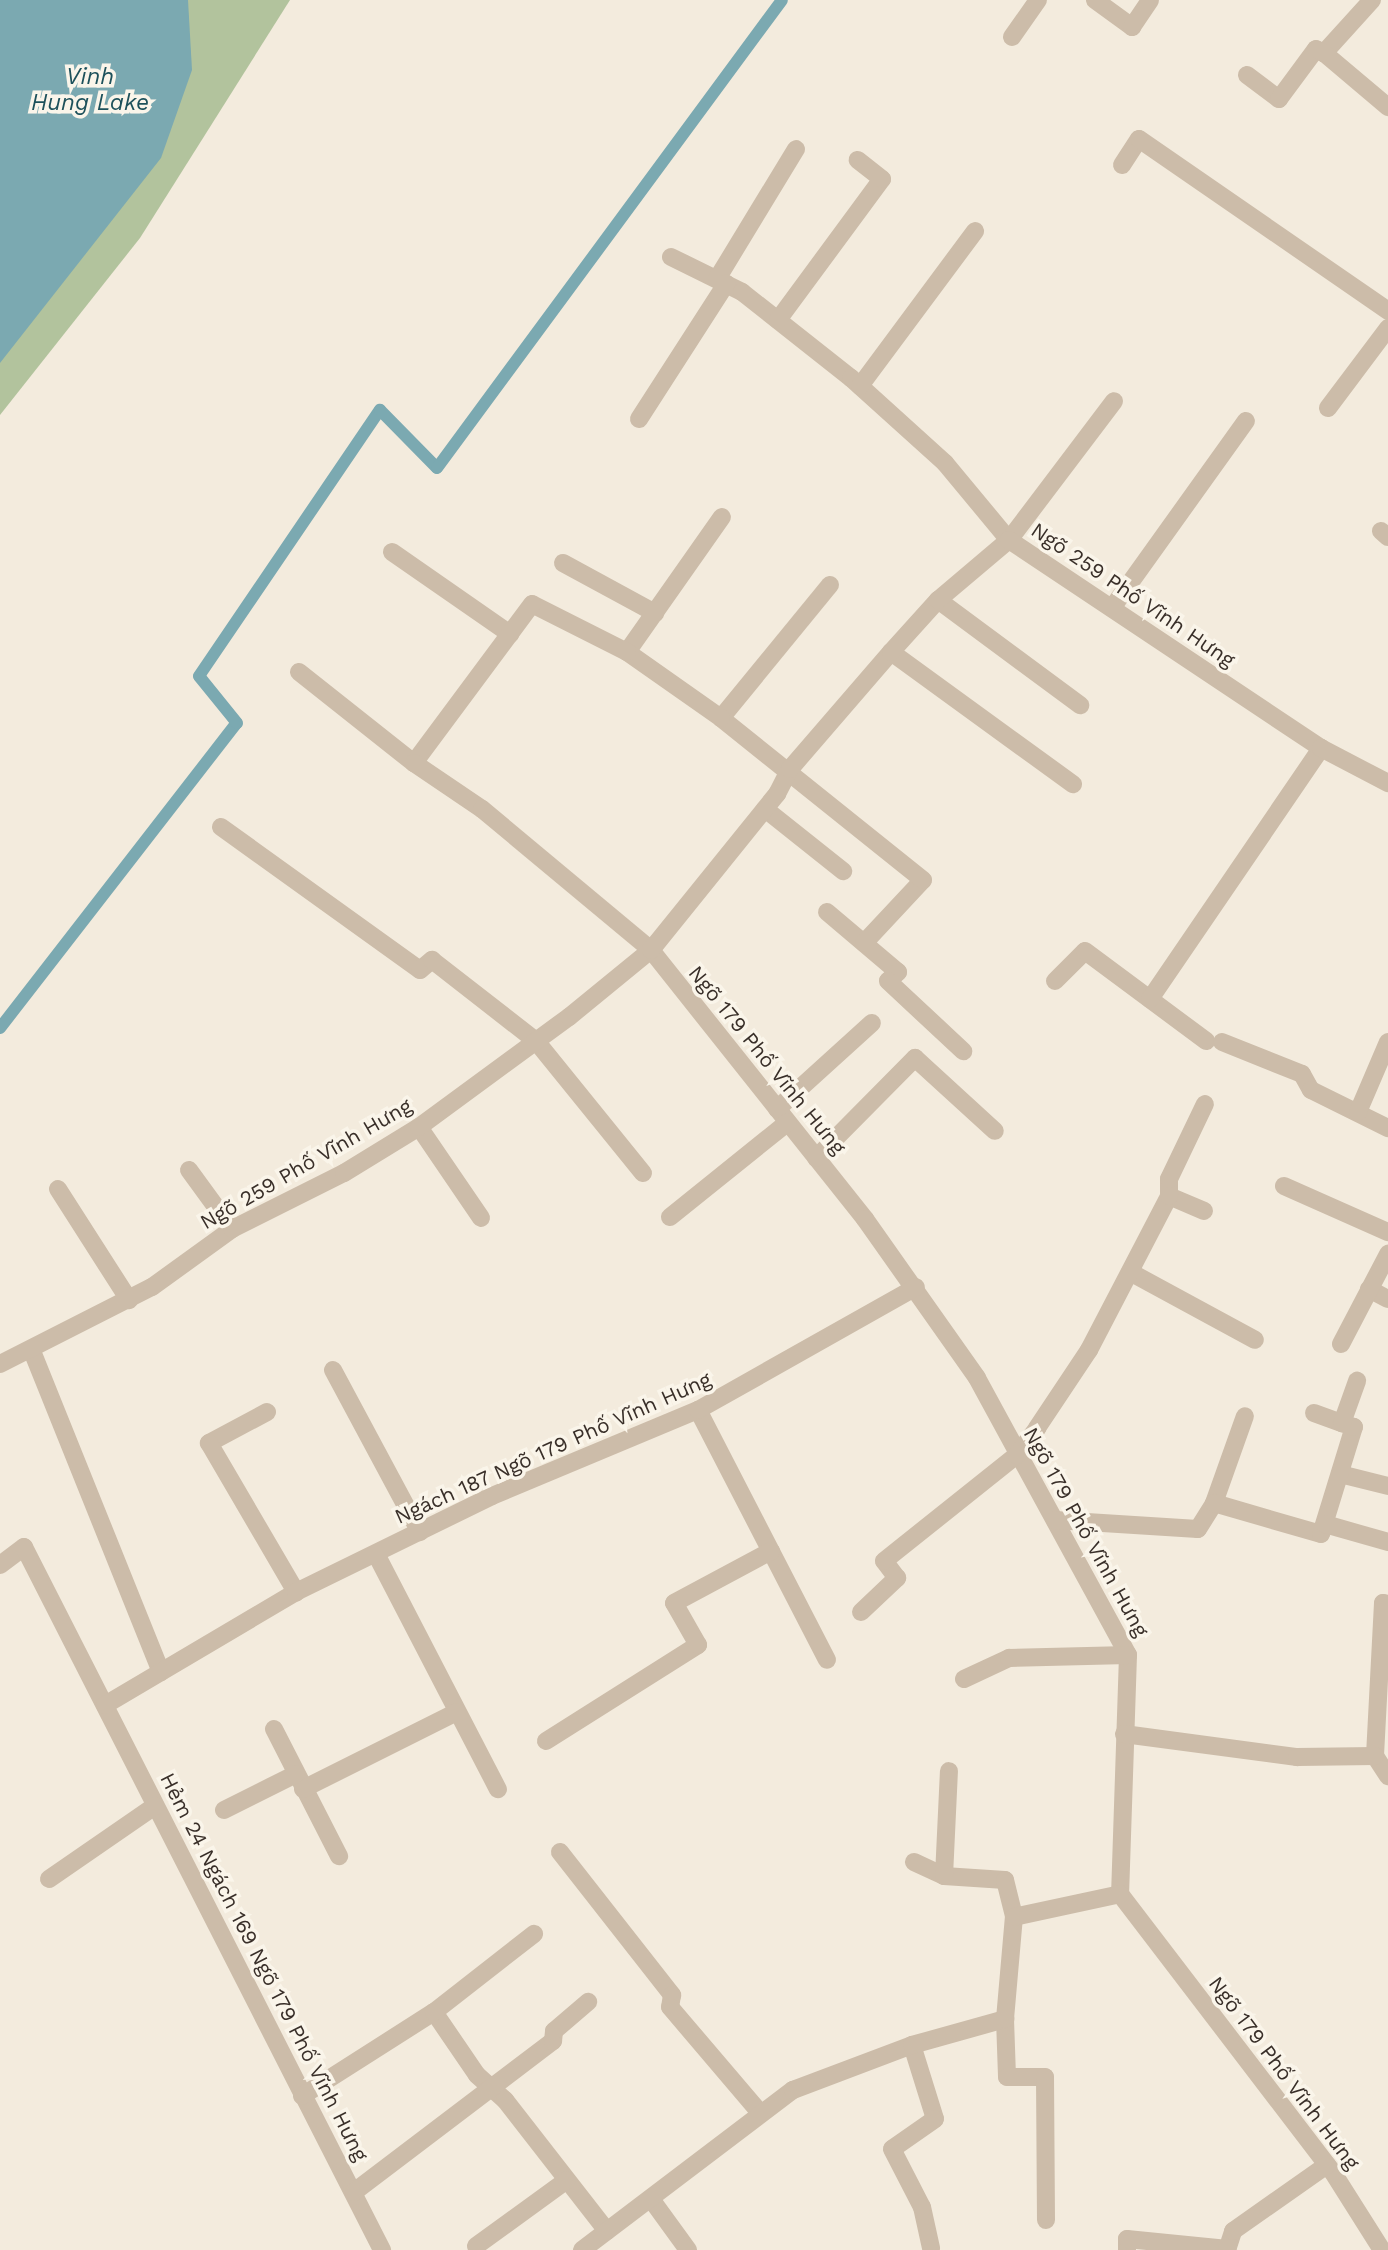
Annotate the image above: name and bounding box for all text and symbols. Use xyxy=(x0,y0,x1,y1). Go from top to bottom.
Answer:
water label: Vinh Hung Lake xyxy=(31,63,149,117)
street label: Ngõ 259 Phố Vĩnh Hưng xyxy=(1026,517,1240,673)
street label: Ngõ 179 Phố Vĩnh Hưng xyxy=(683,960,851,1160)
street label: Ngõ 259 Phố Vĩnh Hưng xyxy=(195,1093,417,1235)
street label: Ngách 187 Ngõ 179 Phố Vĩnh Hưng xyxy=(390,1366,716,1530)
street label: Ngõ 179 Phố Vĩnh Hưng xyxy=(1018,1422,1154,1642)
street label: Hẻm 24 Ngách 169 Ngõ 179 Phố Vĩnh Hưng xyxy=(154,1768,374,2166)
street label: Ngõ 179 Phố Vĩnh Hưng xyxy=(1203,1971,1365,2175)

